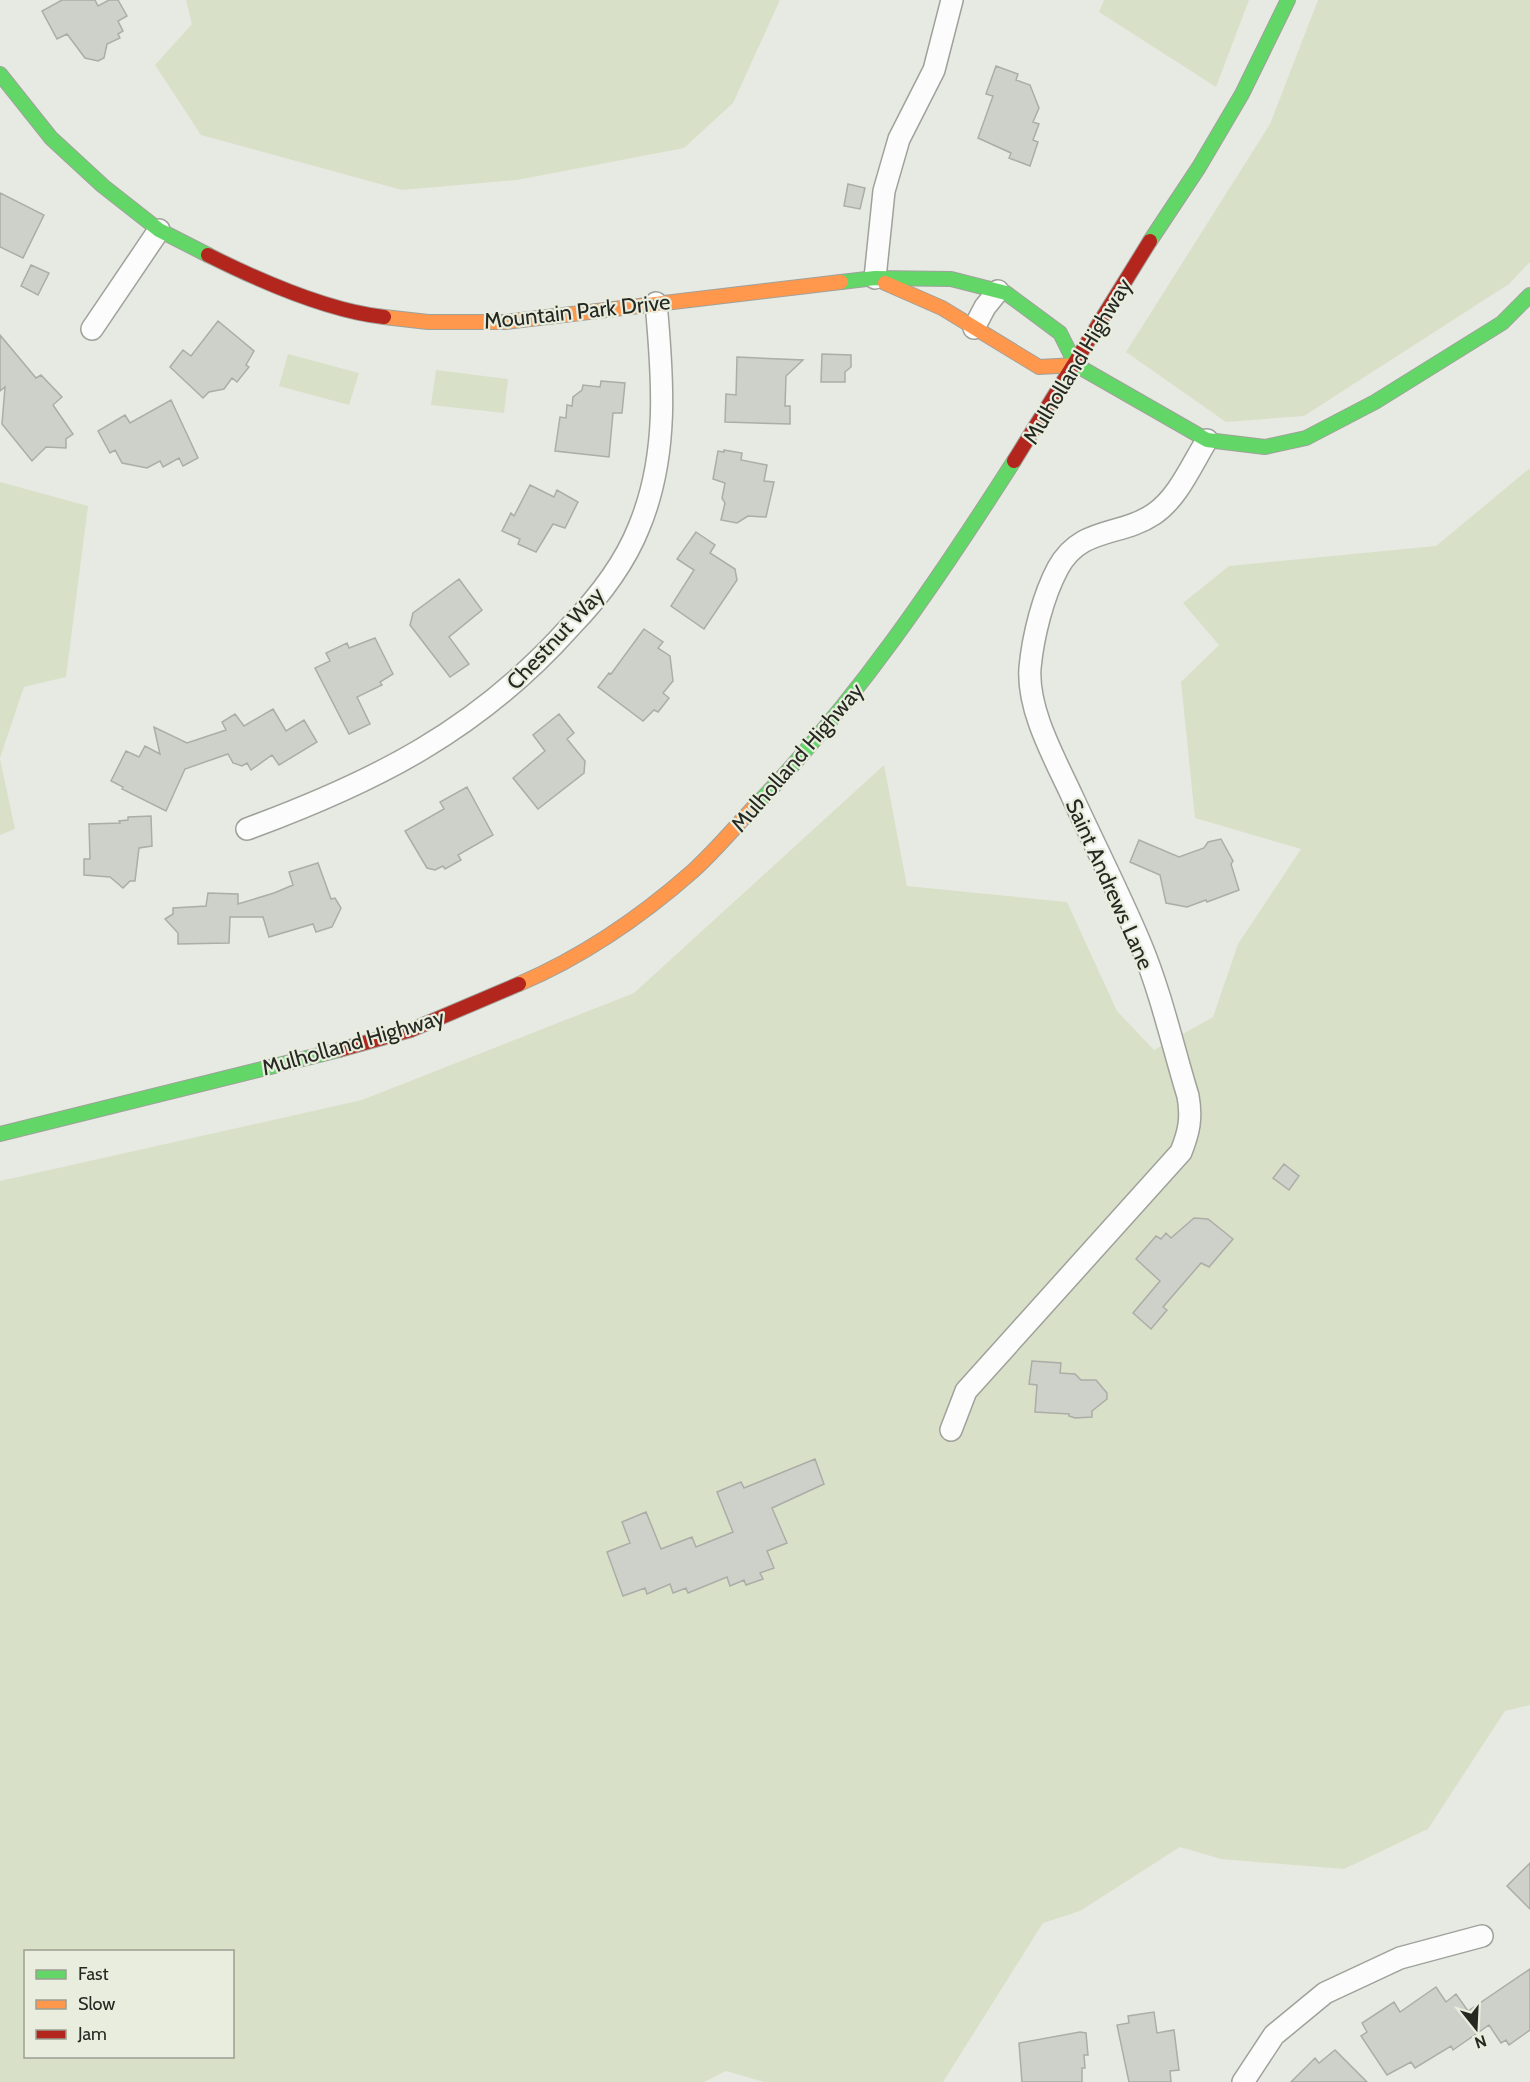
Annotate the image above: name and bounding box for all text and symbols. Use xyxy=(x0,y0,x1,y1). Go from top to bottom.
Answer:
street label: Mulholland Highway xyxy=(1017,273,1138,449)
street label: Mountain Park Drive xyxy=(483,288,672,335)
street label: Chestnut Way xyxy=(501,581,610,695)
street label: Mulholland Highway xyxy=(725,677,869,837)
street label: Saint Andrews Lane xyxy=(1060,795,1159,974)
street label: Mulholland Highway xyxy=(259,1004,447,1081)
legend xyxy=(24,1950,234,2058)
text: Fast xyxy=(78,1963,109,1985)
text: Slow xyxy=(78,1993,115,2015)
north arrow xyxy=(1446,1998,1506,2058)
text: Jam xyxy=(77,2023,107,2045)
text: N xyxy=(1472,2031,1489,2053)

